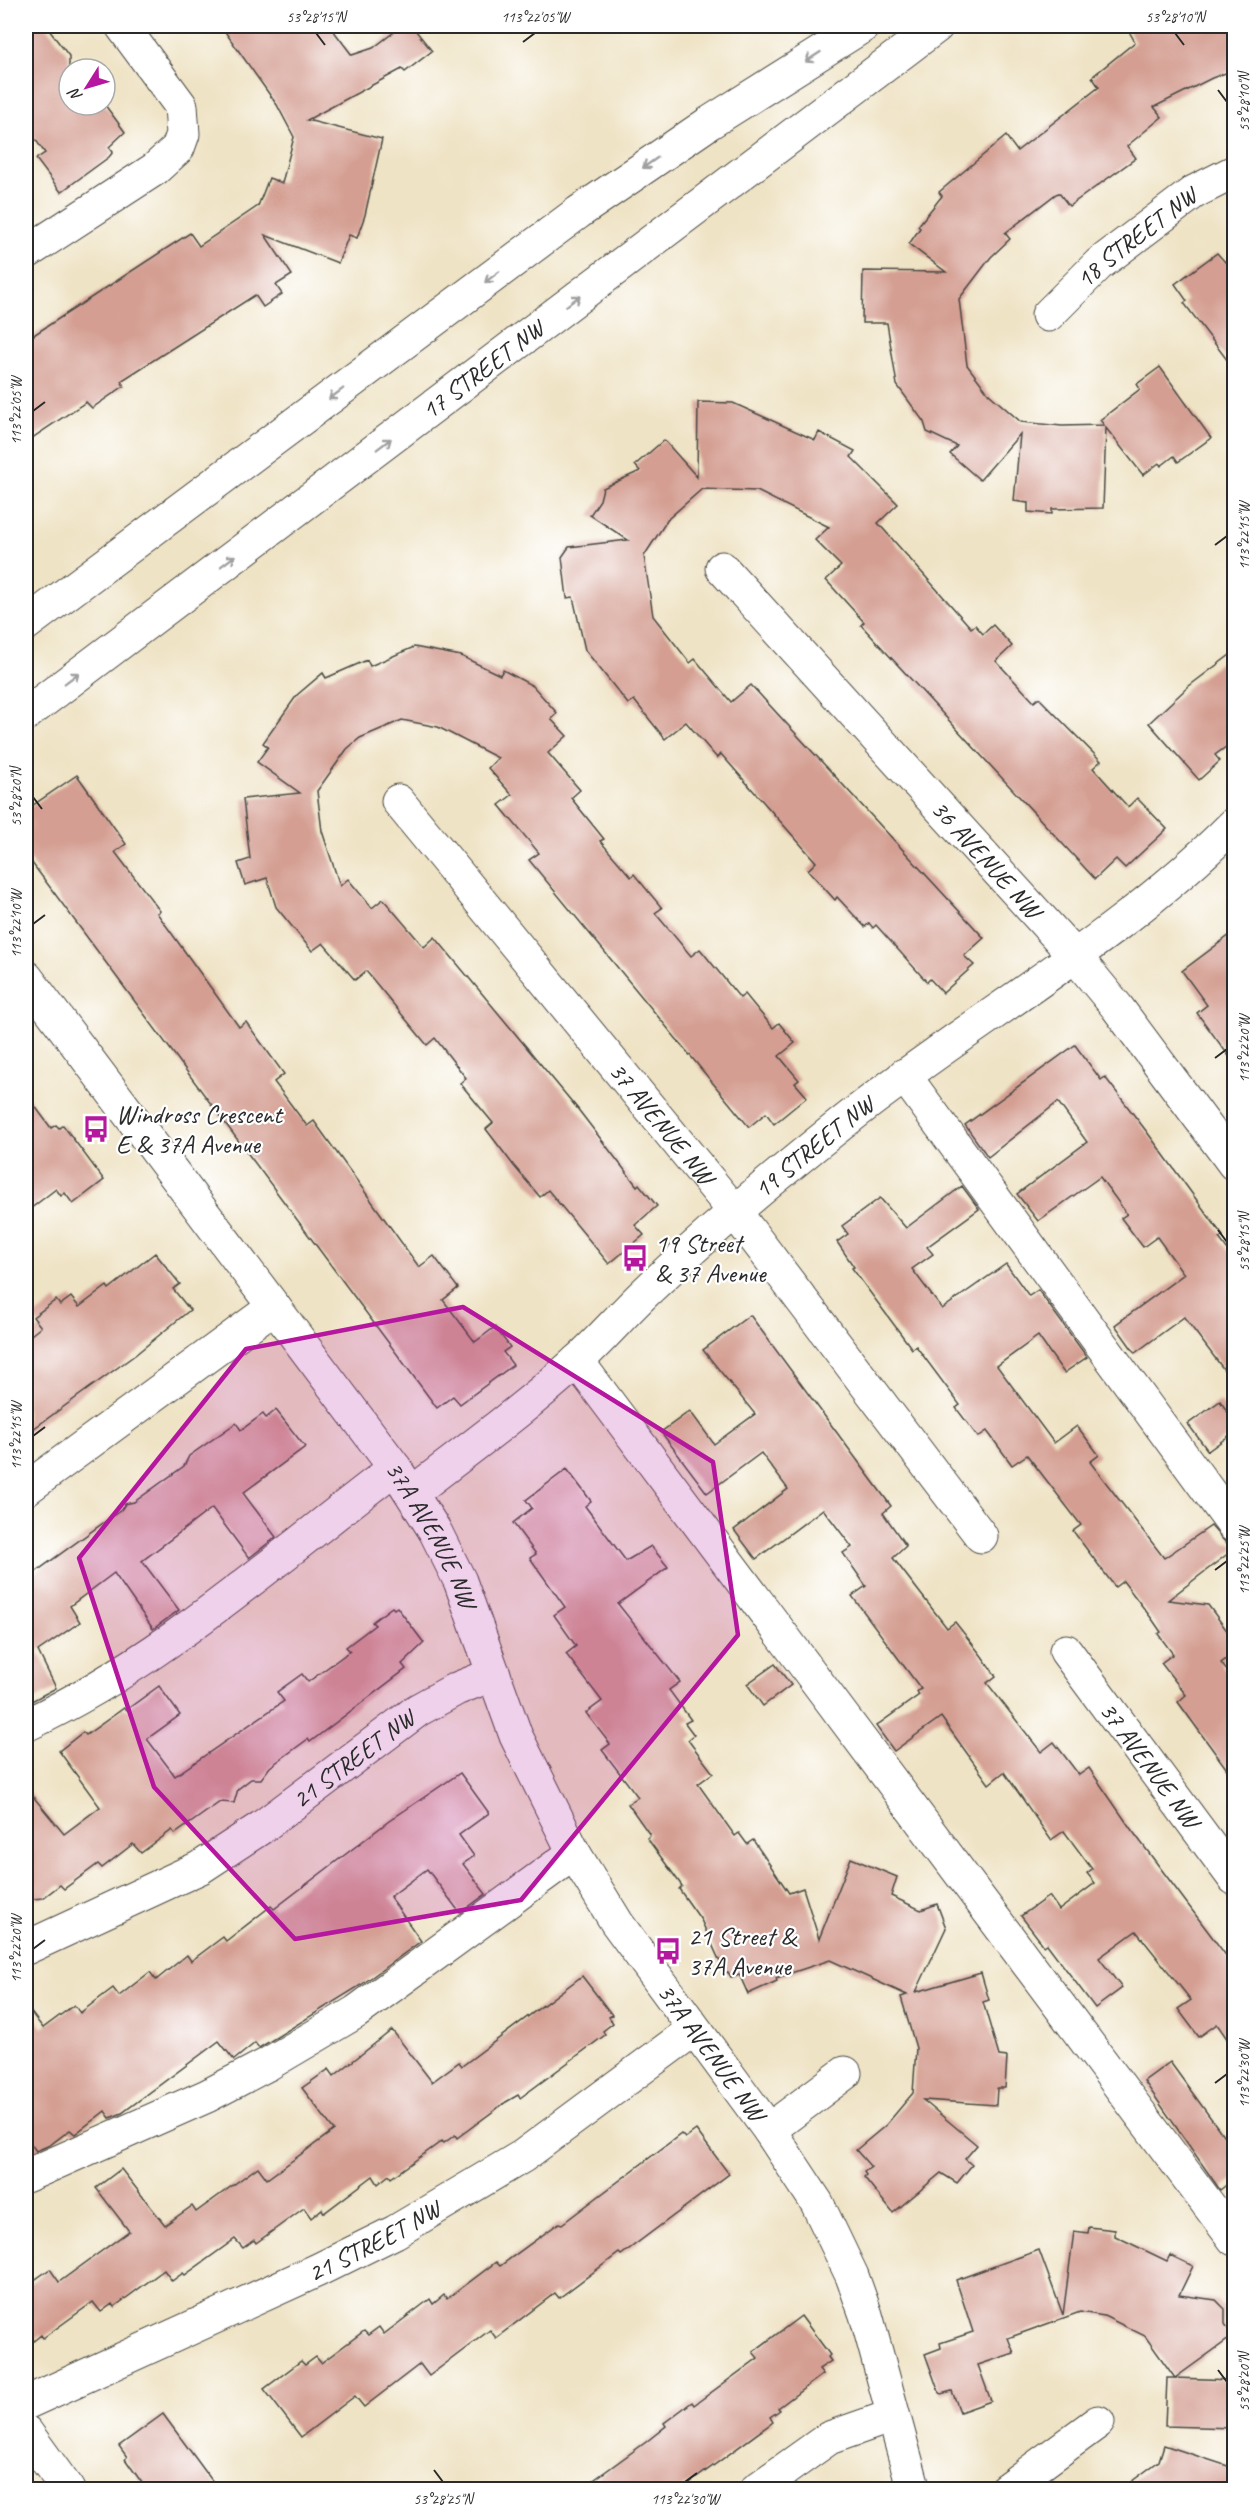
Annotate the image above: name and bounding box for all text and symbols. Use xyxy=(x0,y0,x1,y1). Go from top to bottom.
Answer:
text: 53°28'15"N xyxy=(286,8,349,27)
text: 113°22'05"W xyxy=(501,8,572,27)
text: 53°28'10"N xyxy=(1145,8,1208,27)
one-way arrow xyxy=(805,51,822,63)
north arrow xyxy=(57,57,117,117)
text: 53°28'10"N xyxy=(1235,69,1254,132)
text: N xyxy=(63,83,87,105)
one-way arrow xyxy=(642,157,658,169)
street label: 18 STREET NW xyxy=(1069,178,1206,295)
one-way arrow xyxy=(484,271,500,284)
one-way arrow xyxy=(565,295,581,308)
street label: 17 STREET NW xyxy=(415,311,553,427)
text: 113°22'05"W xyxy=(7,374,26,445)
one-way arrow xyxy=(328,388,344,400)
one-way arrow xyxy=(375,437,391,450)
text: 113°22'15"W xyxy=(1235,499,1254,570)
one-way arrow xyxy=(220,555,236,568)
one-way arrow xyxy=(64,672,80,685)
text: 53°28'20"N xyxy=(7,764,26,827)
street label: 36 AVENUE NW xyxy=(924,793,1051,928)
text: 113°22'10"W xyxy=(7,887,26,958)
text: 113°22'20"W xyxy=(1235,1012,1254,1083)
street label: 37 AVENUE NW xyxy=(601,1055,724,1194)
street label: 19 STREET NW xyxy=(747,1086,883,1206)
place label: Windross Crescent E & 37A Avenue xyxy=(116,1098,284,1161)
bus stop icon: Windross Crescent E & 37A Avenue xyxy=(81,1114,111,1144)
text: 53°28'15"N xyxy=(1235,1209,1254,1272)
place label: 19 Street & 37 Avenue xyxy=(655,1227,767,1290)
bus stop icon: 19 Street & 37 Avenue xyxy=(620,1243,650,1273)
text: 113°22'15"W xyxy=(7,1399,26,1470)
street label: 37A AVENUE NW xyxy=(378,1455,486,1616)
text: 113°22'25"W xyxy=(1235,1524,1254,1595)
street label: 37 AVENUE NW xyxy=(1092,1695,1210,1838)
street label: 21 STREET NW xyxy=(286,1700,424,1816)
text: 113°22'20"W xyxy=(7,1912,26,1983)
place label: 21 Street & 37A Avenue xyxy=(688,1920,799,1983)
bus stop icon: 21 Street & 37A Avenue xyxy=(653,1936,683,1966)
street label: 37A AVENUE NW xyxy=(650,1977,775,2131)
text: 113°22'30"W xyxy=(1235,2037,1254,2108)
street label: 21 STREET NW xyxy=(303,2191,450,2289)
text: 53°28'20"N xyxy=(1235,2349,1254,2412)
text: 53°28'25"N xyxy=(413,2490,476,2509)
text: 113°22'30"W xyxy=(651,2490,722,2509)

